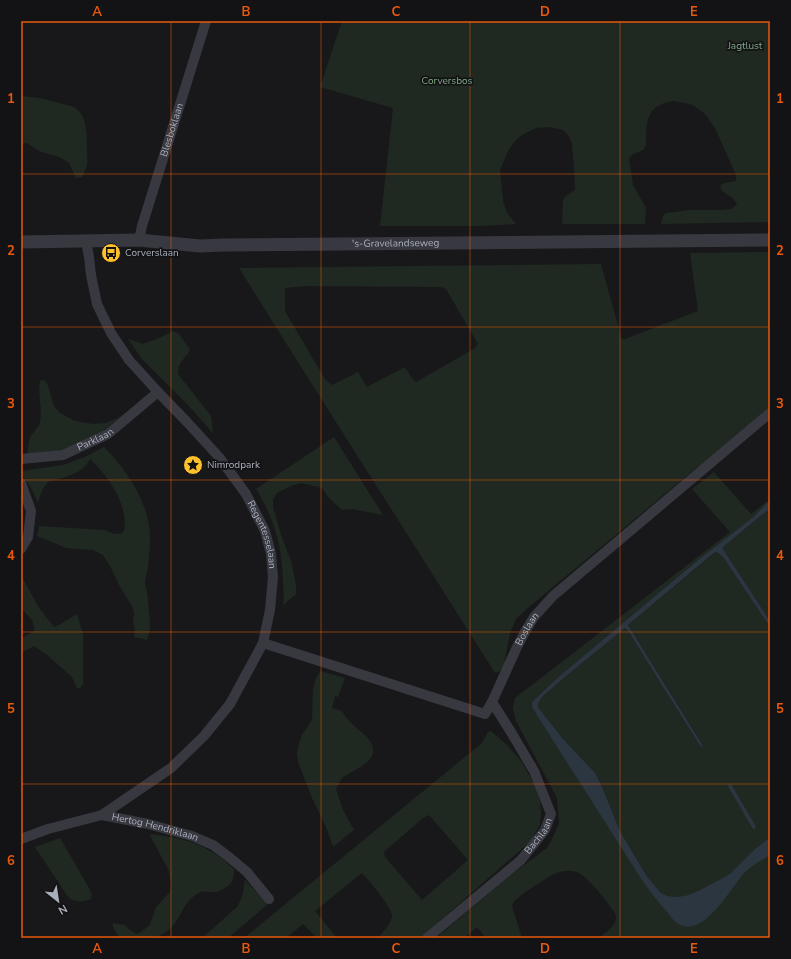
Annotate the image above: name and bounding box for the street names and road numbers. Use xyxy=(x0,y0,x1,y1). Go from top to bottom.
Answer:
street label: Blesboklaan xyxy=(157,101,187,158)
street label: 's-Gravelandseweg xyxy=(352,236,439,251)
street label: Parklaan xyxy=(75,425,117,455)
street label: Regentesselaan xyxy=(244,498,279,569)
street label: Boslaan xyxy=(512,609,542,648)
street label: Hertog Hendriklaan xyxy=(110,810,201,845)
street label: Bachlaan xyxy=(521,816,556,857)

